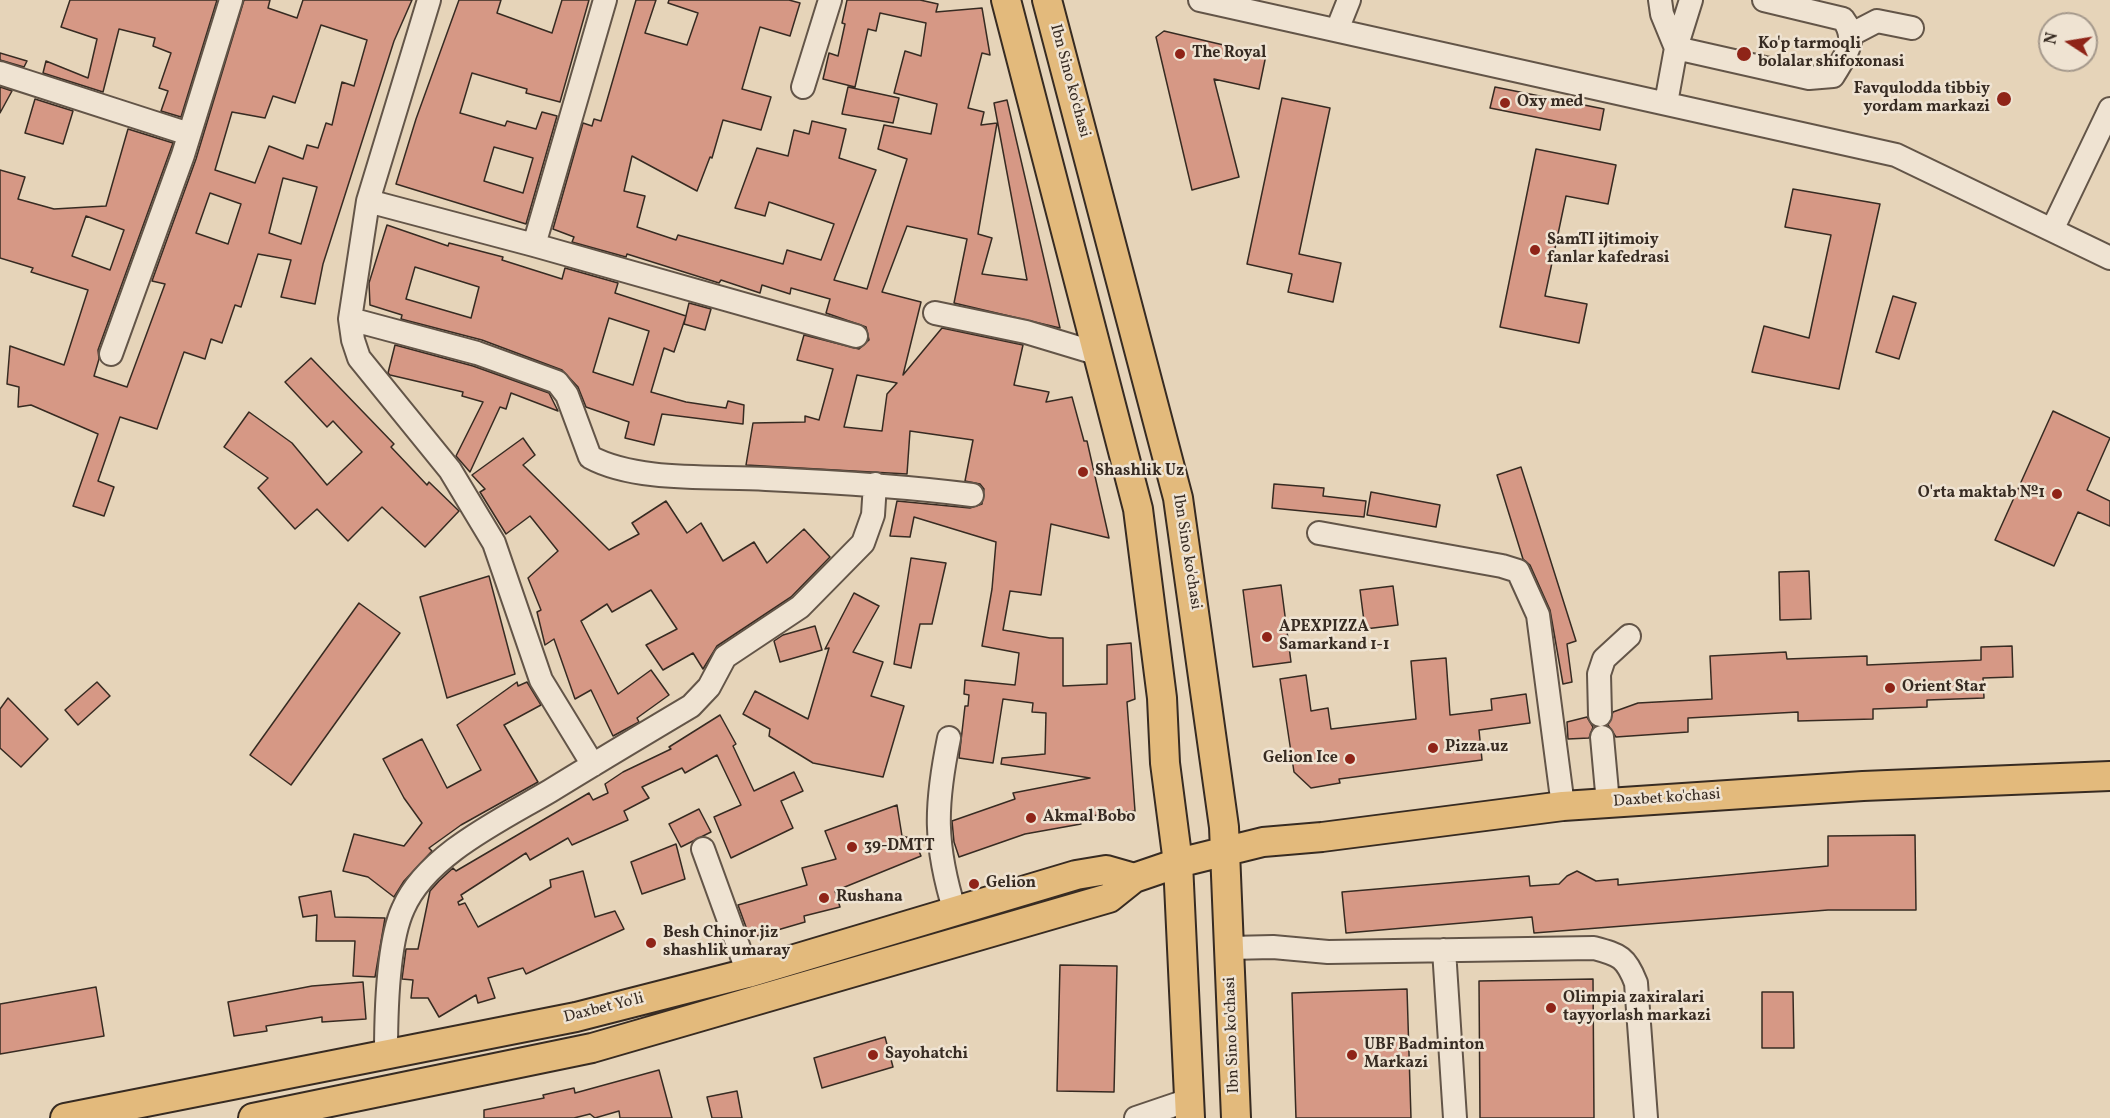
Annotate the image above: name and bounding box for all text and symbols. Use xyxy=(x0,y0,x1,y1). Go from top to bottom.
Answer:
north arrow xyxy=(2038,12,2098,72)
street label: Ibn Sino ko'chasi xyxy=(1045,22,1093,140)
text: N xyxy=(2040,31,2064,47)
place label: Ko'p tarmoqli bolalar shifoxonasi xyxy=(1758,35,1904,73)
place label: The Royal xyxy=(1192,44,1267,64)
marker: Ko'p tarmoqli bolalar shifoxonasi xyxy=(1735,45,1753,63)
marker: The Royal xyxy=(1173,47,1187,61)
place label: Favqulodda tibbiy yordam markazi xyxy=(1854,80,1990,118)
marker: Favqulodda tibbiy yordam markazi xyxy=(1995,90,2013,108)
place label: Oxy med xyxy=(1517,93,1583,113)
marker: Oxy med xyxy=(1498,96,1512,110)
place label: SamTI ijtimoiy fanlar kafedrasi xyxy=(1547,231,1669,269)
marker: SamTI ijtimoiy fanlar kafedrasi xyxy=(1528,243,1542,257)
place label: Shashlik Uz xyxy=(1095,462,1184,482)
marker: Shashlik Uz xyxy=(1076,465,1090,479)
place label: O'rta maktab №1 xyxy=(1918,484,2045,504)
marker: O'rta maktab №1 xyxy=(2050,487,2064,501)
street label: Ibn Sino ko'chasi xyxy=(1167,493,1205,611)
place label: APEXPIZZA Samarkand 1-1 xyxy=(1279,618,1389,656)
marker: APEXPIZZA Samarkand 1-1 xyxy=(1260,630,1274,644)
place label: Orient Star xyxy=(1902,678,1986,698)
marker: Orient Star xyxy=(1883,681,1897,695)
place label: Pizza.uz xyxy=(1445,738,1508,758)
marker: Pizza.uz xyxy=(1426,741,1440,755)
place label: Gelion Ice xyxy=(1263,749,1338,769)
marker: Gelion Ice xyxy=(1343,752,1357,766)
street label: Daxbet ko'chasi xyxy=(1613,786,1721,812)
place label: Akmal Bobo xyxy=(1043,808,1135,828)
marker: Akmal Bobo xyxy=(1024,811,1038,825)
place label: 39-DMTT xyxy=(864,837,935,857)
marker: 39-DMTT xyxy=(845,840,859,854)
place label: Gelion xyxy=(986,874,1036,894)
marker: Gelion xyxy=(967,877,981,891)
place label: Rushana xyxy=(836,888,903,908)
marker: Rushana xyxy=(817,891,831,905)
place label: Besh Chinor jiz shashlik umaray xyxy=(663,924,790,962)
marker: Besh Chinor jiz shashlik umaray xyxy=(644,936,658,950)
street label: Ibn Sino ko'chasi xyxy=(1221,976,1245,1094)
place label: Olimpia zaxiralari tayyorlash markazi xyxy=(1563,989,1711,1027)
street label: Daxbet Yo'li xyxy=(562,990,646,1028)
marker: Olimpia zaxiralari tayyorlash markazi xyxy=(1544,1001,1558,1015)
place label: UBF Badminton Markazi xyxy=(1364,1036,1485,1074)
place label: Sayohatchi xyxy=(885,1045,968,1065)
marker: Sayohatchi xyxy=(866,1048,880,1062)
marker: UBF Badminton Markazi xyxy=(1345,1048,1359,1062)

